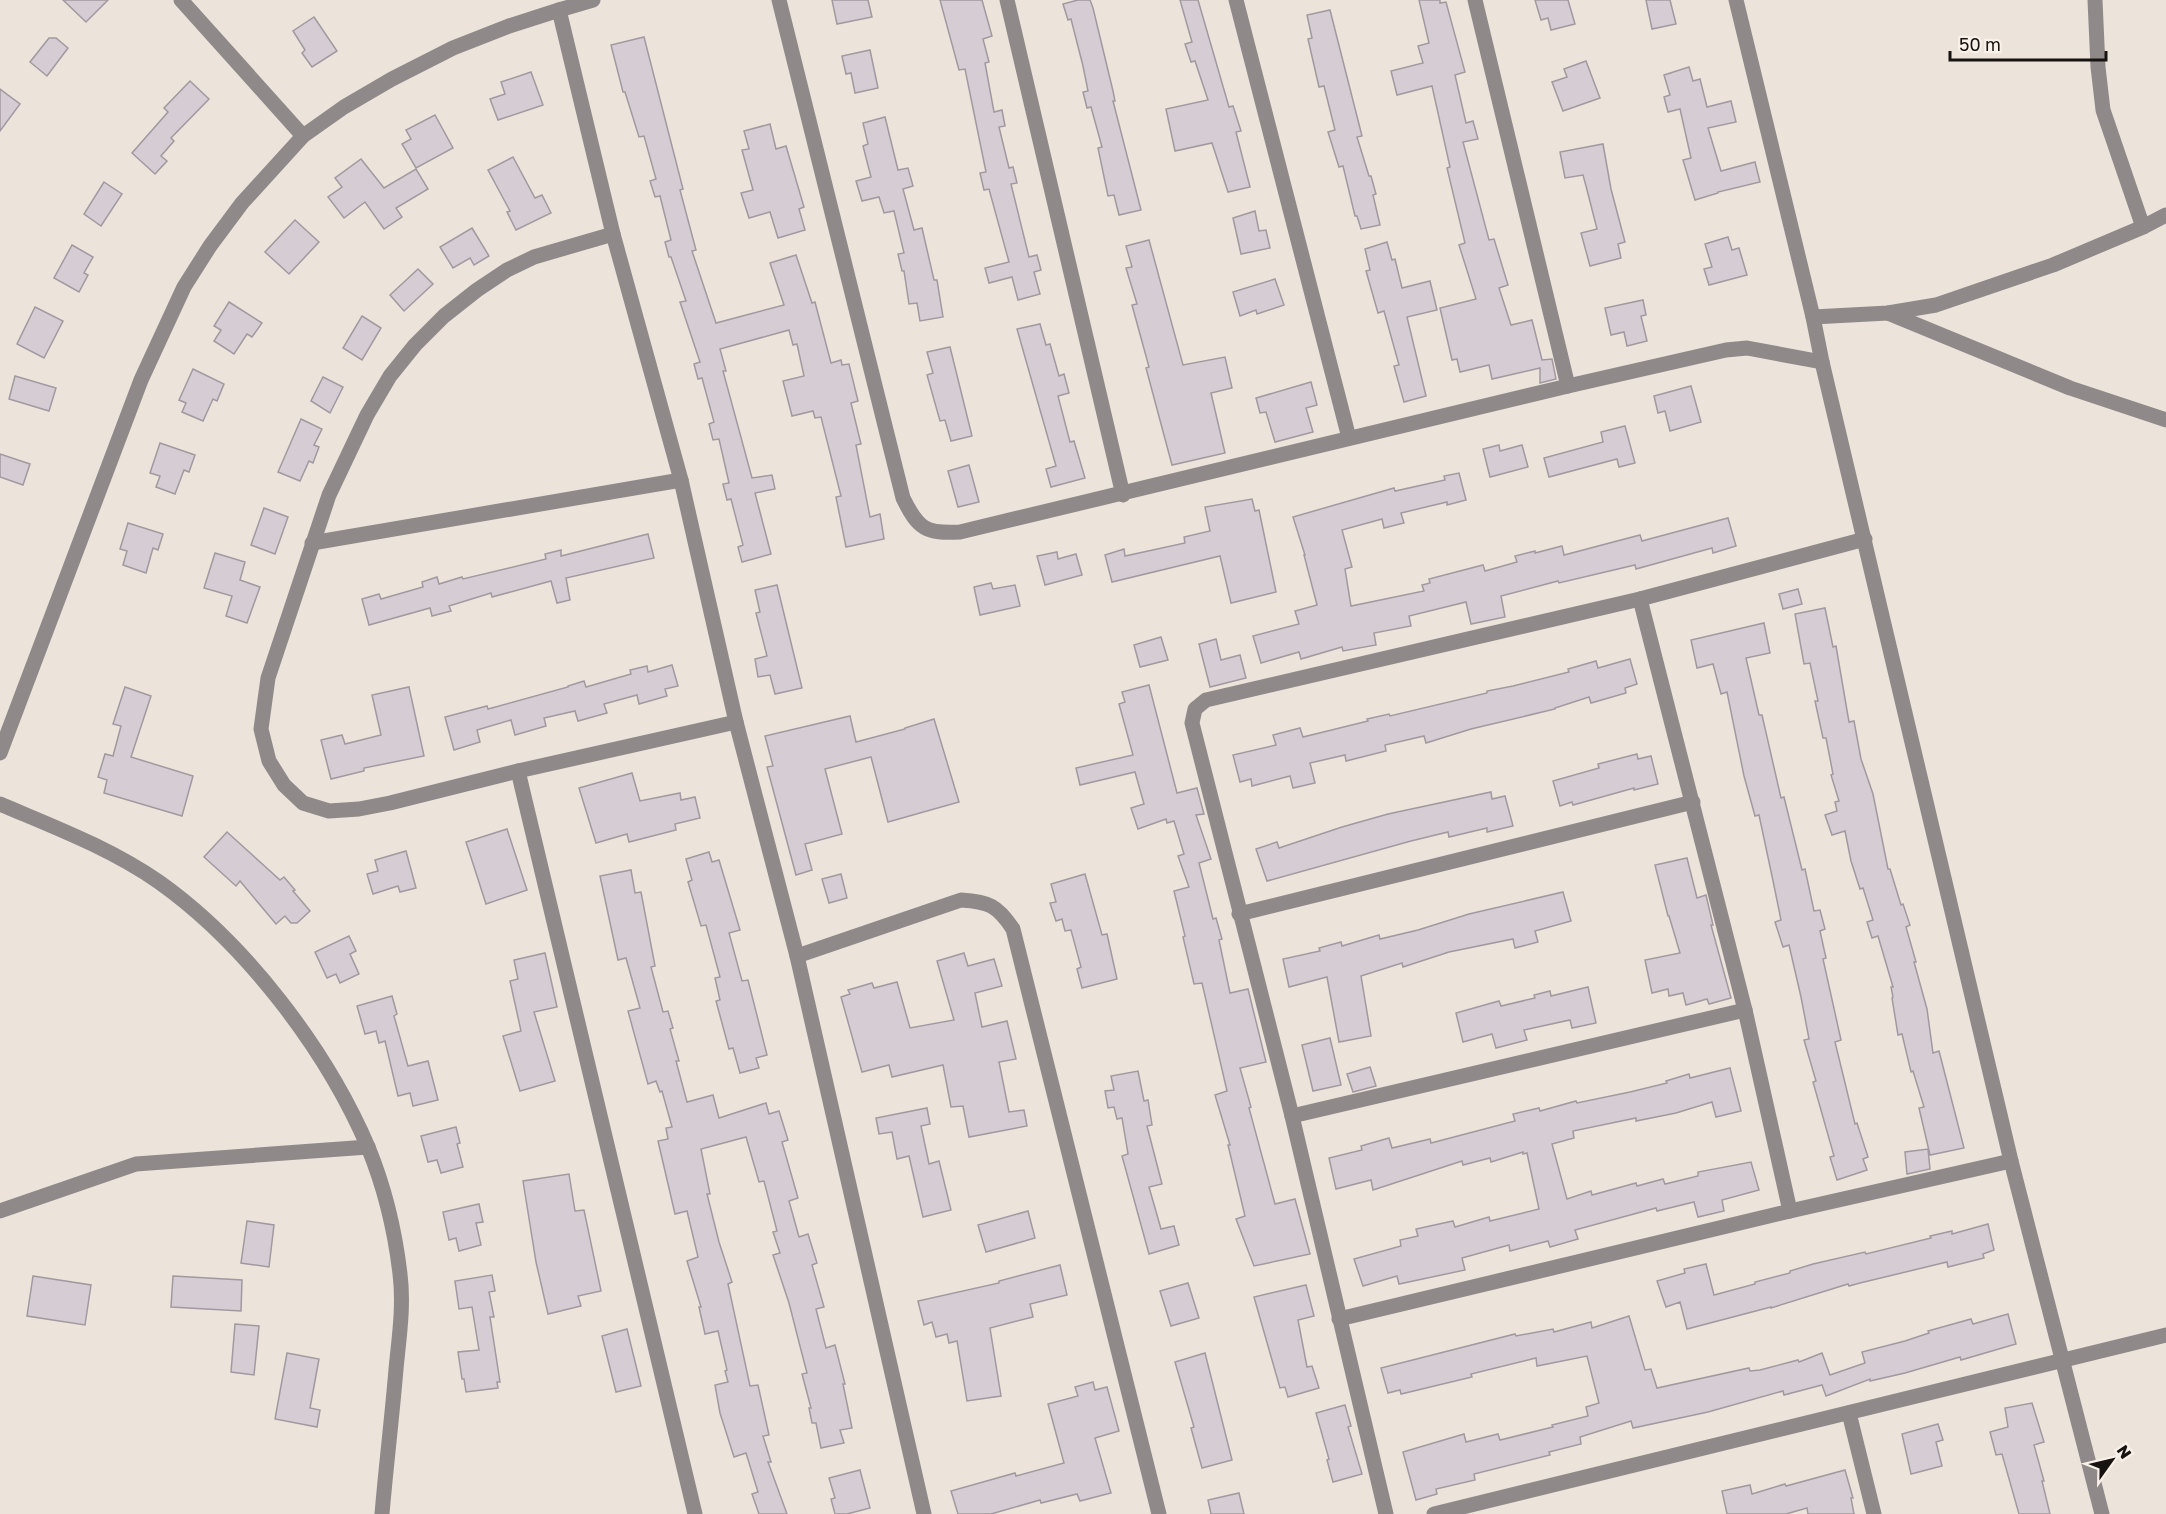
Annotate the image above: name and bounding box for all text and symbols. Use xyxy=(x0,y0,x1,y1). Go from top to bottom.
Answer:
scale bar xyxy=(1950,24,2106,62)
text: 50 m xyxy=(1959,33,2001,55)
north arrow xyxy=(2082,1430,2142,1490)
text: N xyxy=(2113,1441,2136,1462)

